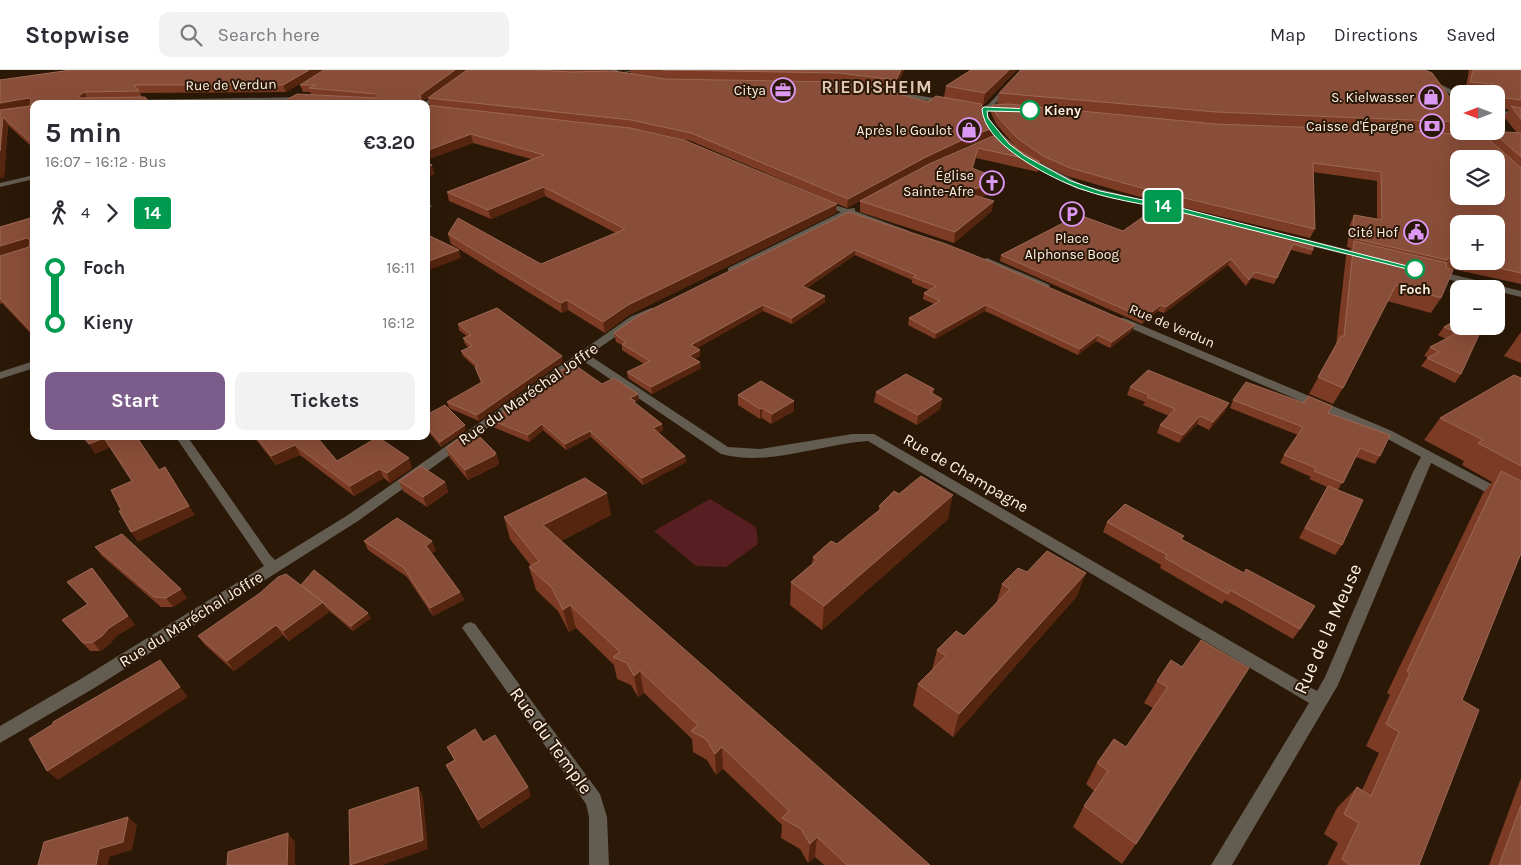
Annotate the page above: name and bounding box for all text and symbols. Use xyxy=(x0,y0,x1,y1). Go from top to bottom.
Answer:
search box xyxy=(159,12,509,57)
text: Stopwise xyxy=(25,21,129,49)
icon: search xyxy=(177,21,205,49)
text: Search here xyxy=(217,24,320,46)
text: Map xyxy=(1270,24,1306,46)
text: Directions xyxy=(1334,24,1418,46)
text: Saved xyxy=(1446,24,1496,46)
street label: Rue de Verdun xyxy=(185,76,277,94)
district label: RIEDISHEIM xyxy=(821,76,933,98)
office icon: Citya xyxy=(770,77,796,103)
place label: Citya xyxy=(734,82,766,99)
shop icon: S. Kielwasser xyxy=(1418,84,1444,110)
north arrow xyxy=(1450,85,1505,140)
map controls xyxy=(1450,85,1505,335)
place label: S. Kielwasser xyxy=(1331,89,1415,106)
marker: Kieny xyxy=(1020,100,1040,120)
place label: Kieny xyxy=(1044,102,1081,119)
bank icon: Caisse d'Épargne xyxy=(1419,113,1445,139)
text: 5 min xyxy=(45,116,122,149)
shop icon: Après le Goulot xyxy=(956,117,982,143)
place label: Caisse d'Épargne xyxy=(1306,117,1414,135)
place label: Après le Goulot xyxy=(856,122,952,139)
text: €3.20 xyxy=(364,132,415,154)
button: layers xyxy=(1450,150,1505,205)
text: 16:07 – 16:12 · Bus xyxy=(45,152,167,171)
place label: Église Sainte-Afre xyxy=(903,166,974,200)
church icon: Église Sainte-Afre xyxy=(979,170,1005,196)
line badge: 14 xyxy=(1140,190,1186,222)
text: 14 xyxy=(1154,195,1172,217)
icon: walk xyxy=(45,199,73,227)
icon: forward xyxy=(98,199,126,227)
parking icon: Place Alphonse Boog xyxy=(1059,201,1085,227)
text: 14 xyxy=(144,202,161,224)
text: 4 xyxy=(81,203,90,222)
button: + xyxy=(1450,215,1505,270)
public building icon: Cité Hof xyxy=(1403,219,1429,245)
place label: Cité Hof xyxy=(1348,224,1398,241)
place label: Place Alphonse Boog xyxy=(1025,230,1119,263)
text: Foch xyxy=(83,257,125,279)
text: 16:11 xyxy=(386,258,415,277)
marker: Foch xyxy=(1405,259,1425,279)
button: − xyxy=(1450,280,1505,335)
place label: Foch xyxy=(1399,281,1431,298)
street label: Rue de Verdun xyxy=(1127,300,1217,352)
text: Kieny xyxy=(83,312,133,334)
text: 16:12 xyxy=(382,313,415,332)
street label: Rue du Maréchal Joffre xyxy=(455,339,601,449)
button: Start xyxy=(45,372,225,430)
button: Tickets xyxy=(235,372,415,430)
street label: Rue de Champagne xyxy=(900,429,1032,517)
street label: Rue de la Meuse xyxy=(1289,560,1367,698)
street label: Rue du Maréchal Joffre xyxy=(116,567,266,671)
street label: Rue du Temple xyxy=(505,683,597,799)

